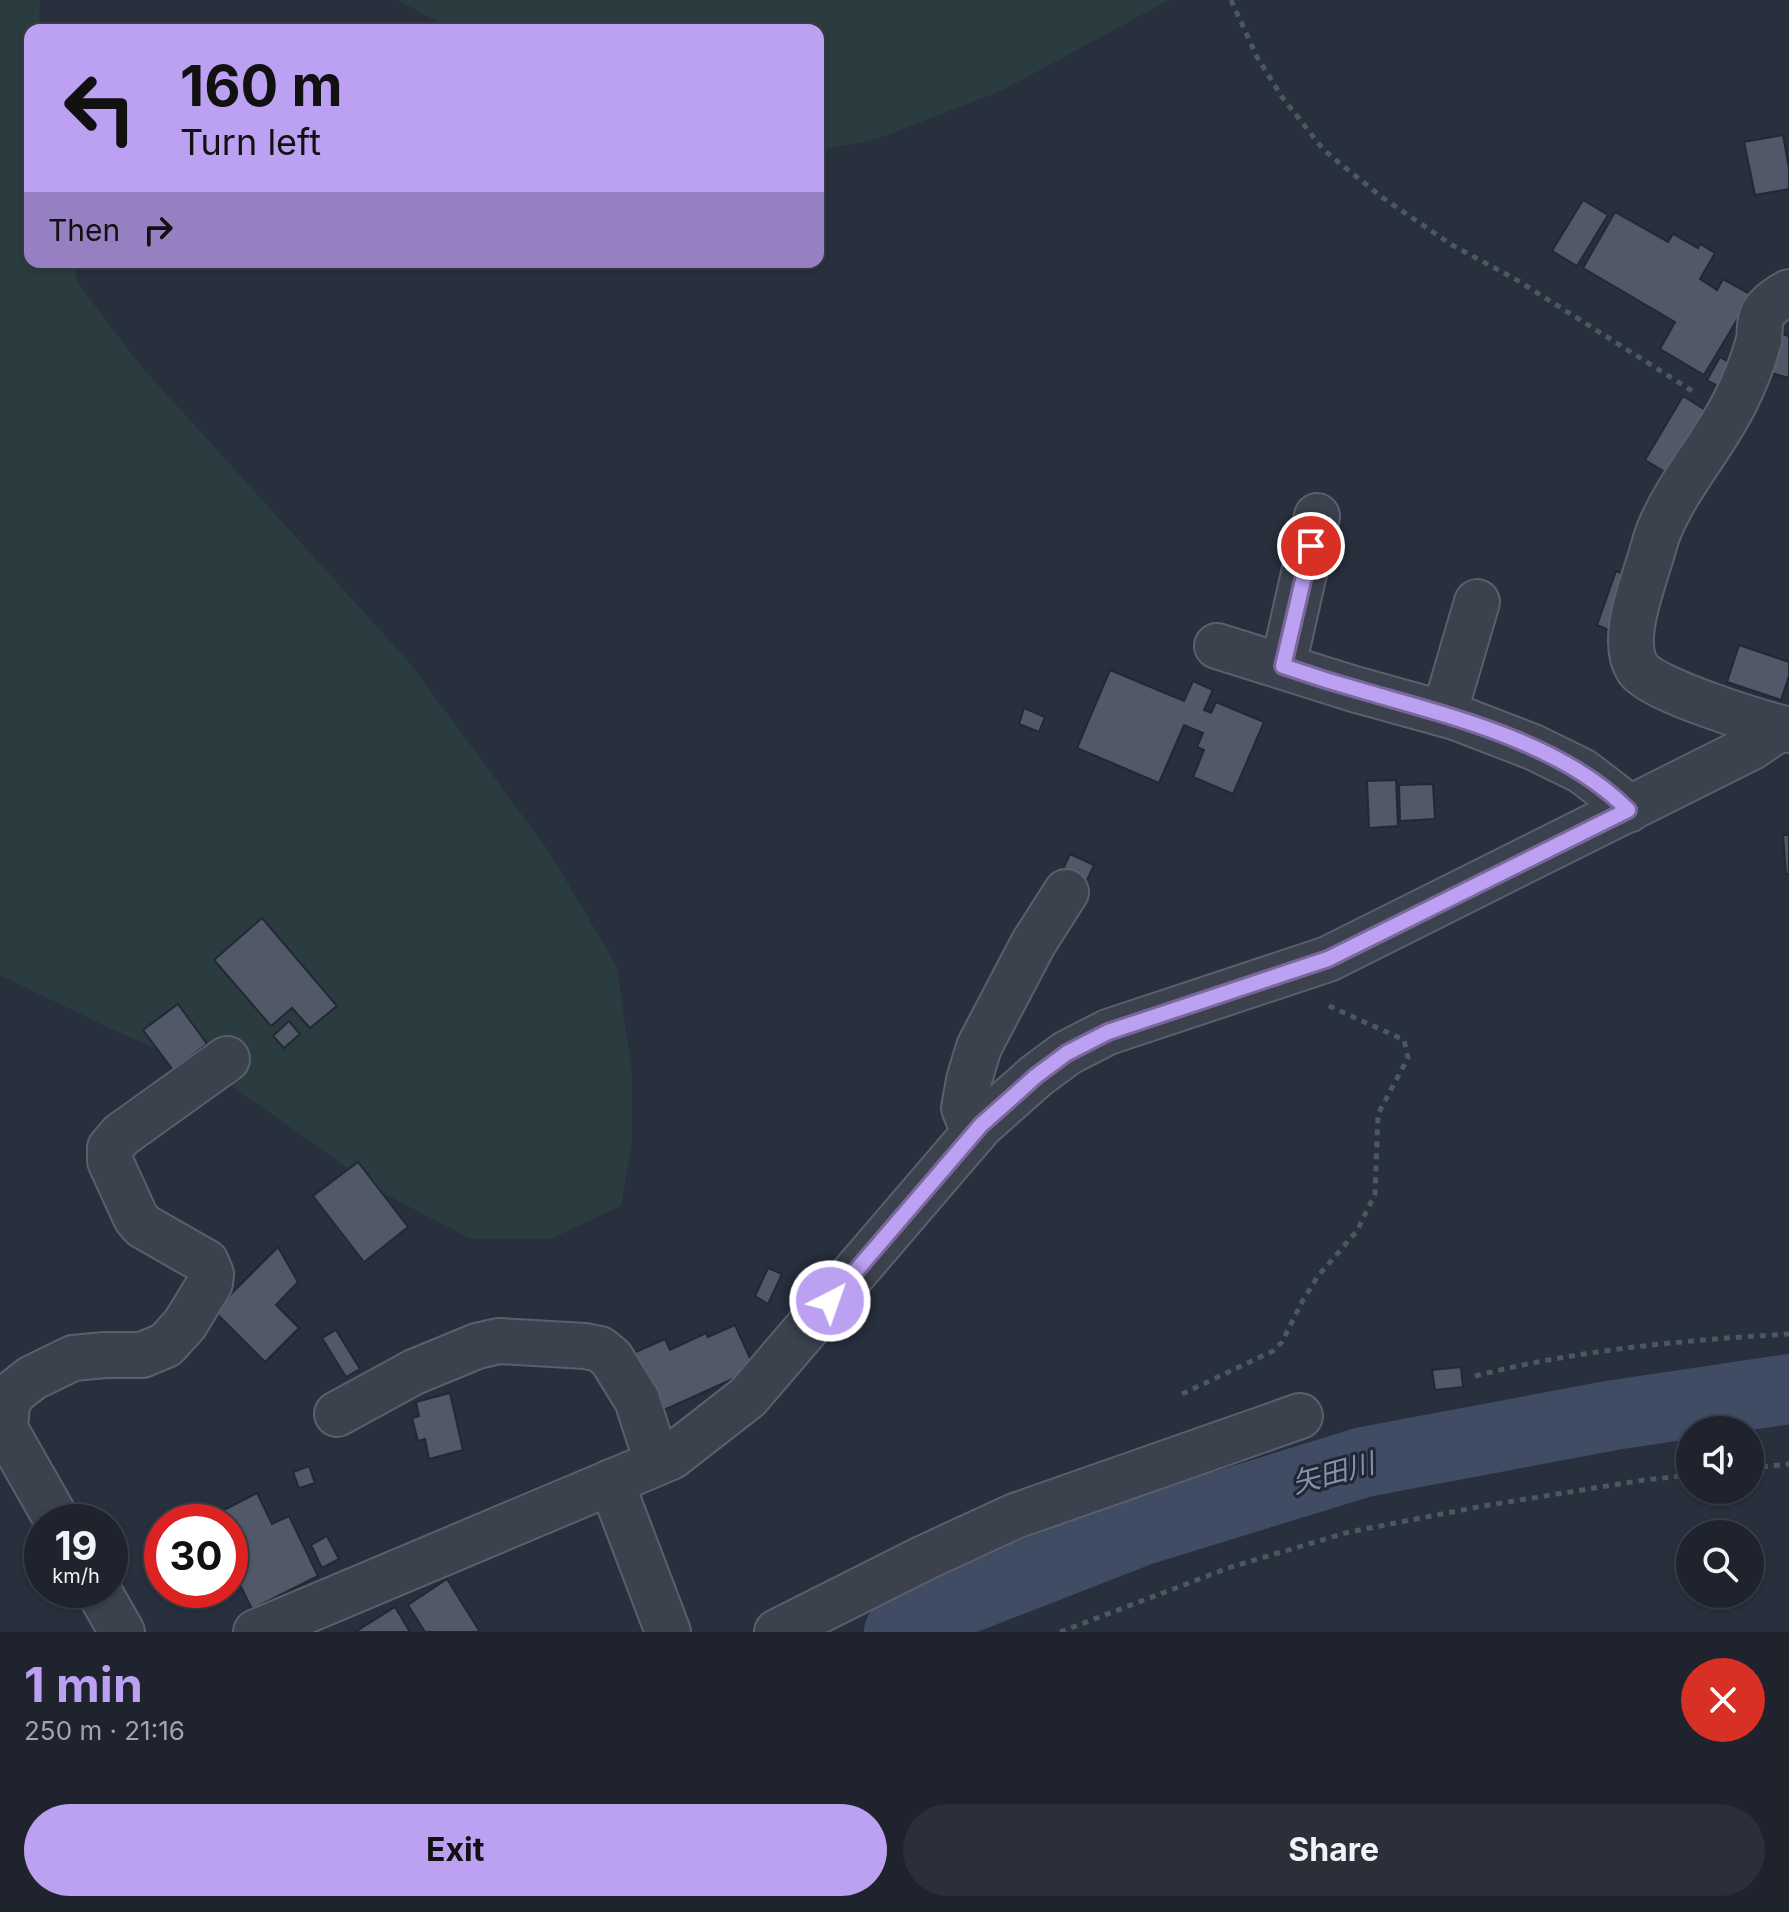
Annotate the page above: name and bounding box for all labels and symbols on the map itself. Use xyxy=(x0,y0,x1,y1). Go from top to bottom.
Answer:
pin xyxy=(1277,512,1345,580)
position arrow xyxy=(788,1259,872,1343)
water label: 矢田川 xyxy=(1288,1445,1381,1500)
speed limit sign: 30 xyxy=(144,1504,248,1608)

